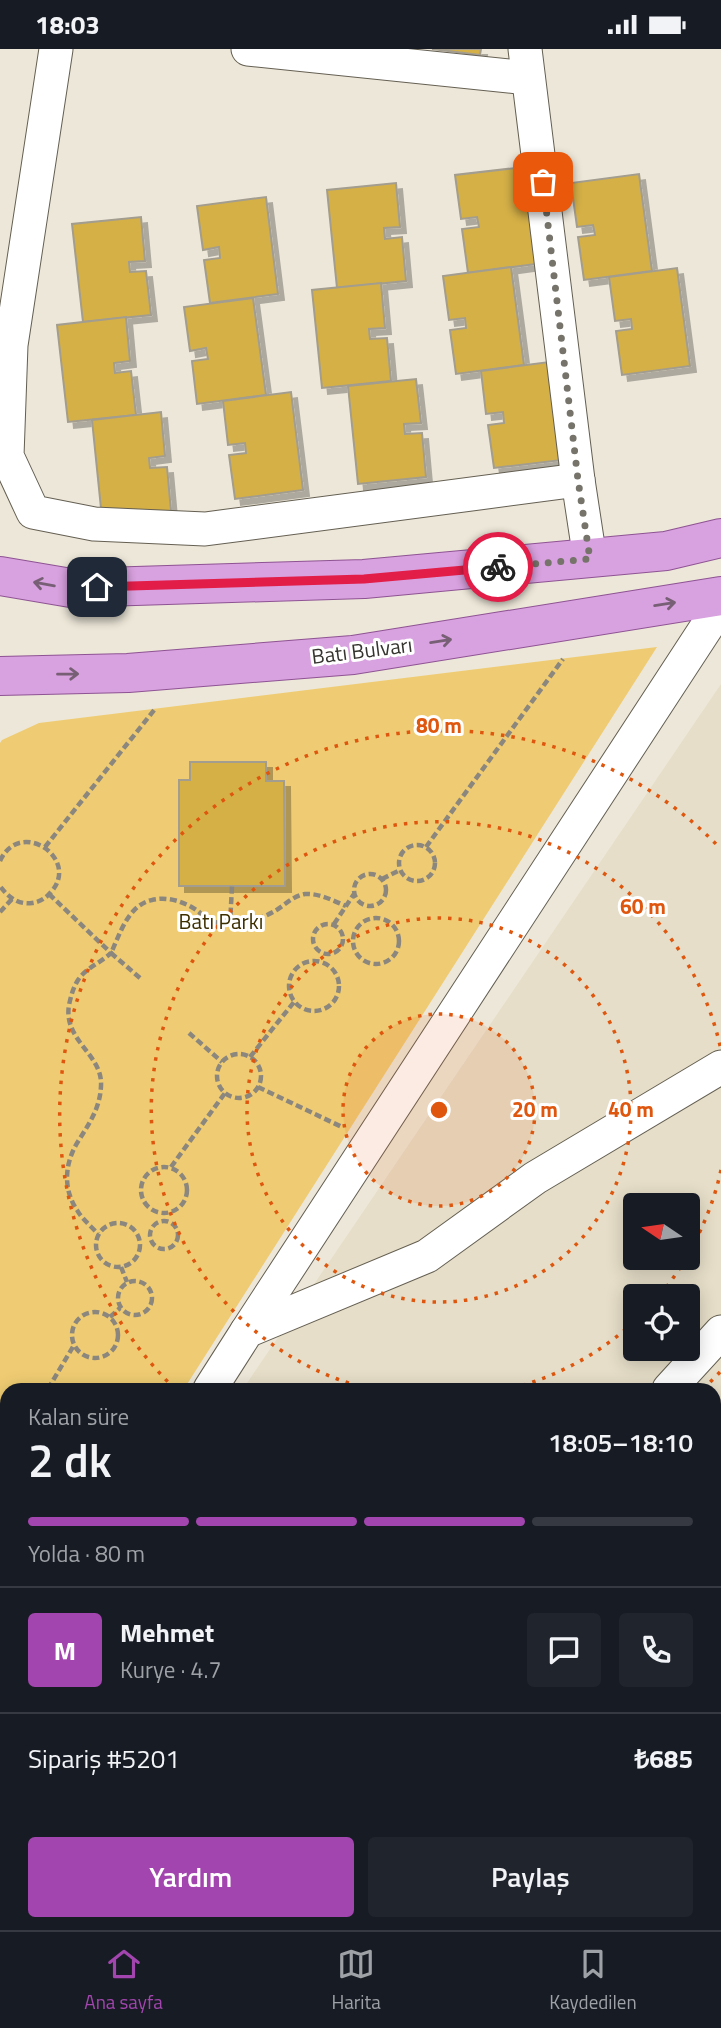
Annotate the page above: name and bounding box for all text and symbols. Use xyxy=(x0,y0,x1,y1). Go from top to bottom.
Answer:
text: 18:03 xyxy=(35,5,100,44)
pin xyxy=(513,152,573,212)
icon: bag xyxy=(524,163,562,201)
courier xyxy=(463,532,533,602)
icon: bike xyxy=(479,548,517,586)
pin xyxy=(67,557,127,617)
icon: home xyxy=(78,568,116,606)
one-way arrow xyxy=(33,576,56,590)
one-way arrow xyxy=(653,597,676,610)
street label: Batı Bulvarı xyxy=(310,628,414,672)
one-way arrow xyxy=(429,634,452,647)
one-way arrow xyxy=(56,667,79,681)
text: 80 m xyxy=(416,709,462,741)
text: 60 m xyxy=(620,890,666,922)
park label: Batı Parkı xyxy=(179,905,263,937)
text: 20 m xyxy=(512,1093,558,1125)
text: 40 m xyxy=(608,1093,654,1125)
centre of rings xyxy=(427,1098,451,1122)
north arrow xyxy=(623,1193,700,1271)
map controls xyxy=(623,1193,700,1361)
button: locate xyxy=(623,1284,700,1361)
text: Kalan süre xyxy=(28,1399,129,1434)
text: 18:05–18:10 xyxy=(548,1423,693,1462)
text: 2 dk xyxy=(28,1425,112,1495)
text: Yolda · 80 m xyxy=(28,1536,145,1571)
text: Mehmet xyxy=(120,1613,214,1652)
button: chat xyxy=(527,1613,601,1687)
button: phone xyxy=(619,1613,693,1687)
text: M xyxy=(54,1631,76,1670)
text: Kurye · 4.7 xyxy=(120,1652,221,1687)
text: Sipariş #5201 xyxy=(28,1739,180,1778)
text: ₺685 xyxy=(634,1739,693,1778)
button: Yardım xyxy=(28,1837,354,1917)
button: Paylaş xyxy=(368,1837,693,1917)
tab: Ana sayfa xyxy=(84,1945,163,2016)
tab: Harita xyxy=(331,1945,381,2016)
tab: Kaydedilen xyxy=(549,1945,637,2016)

